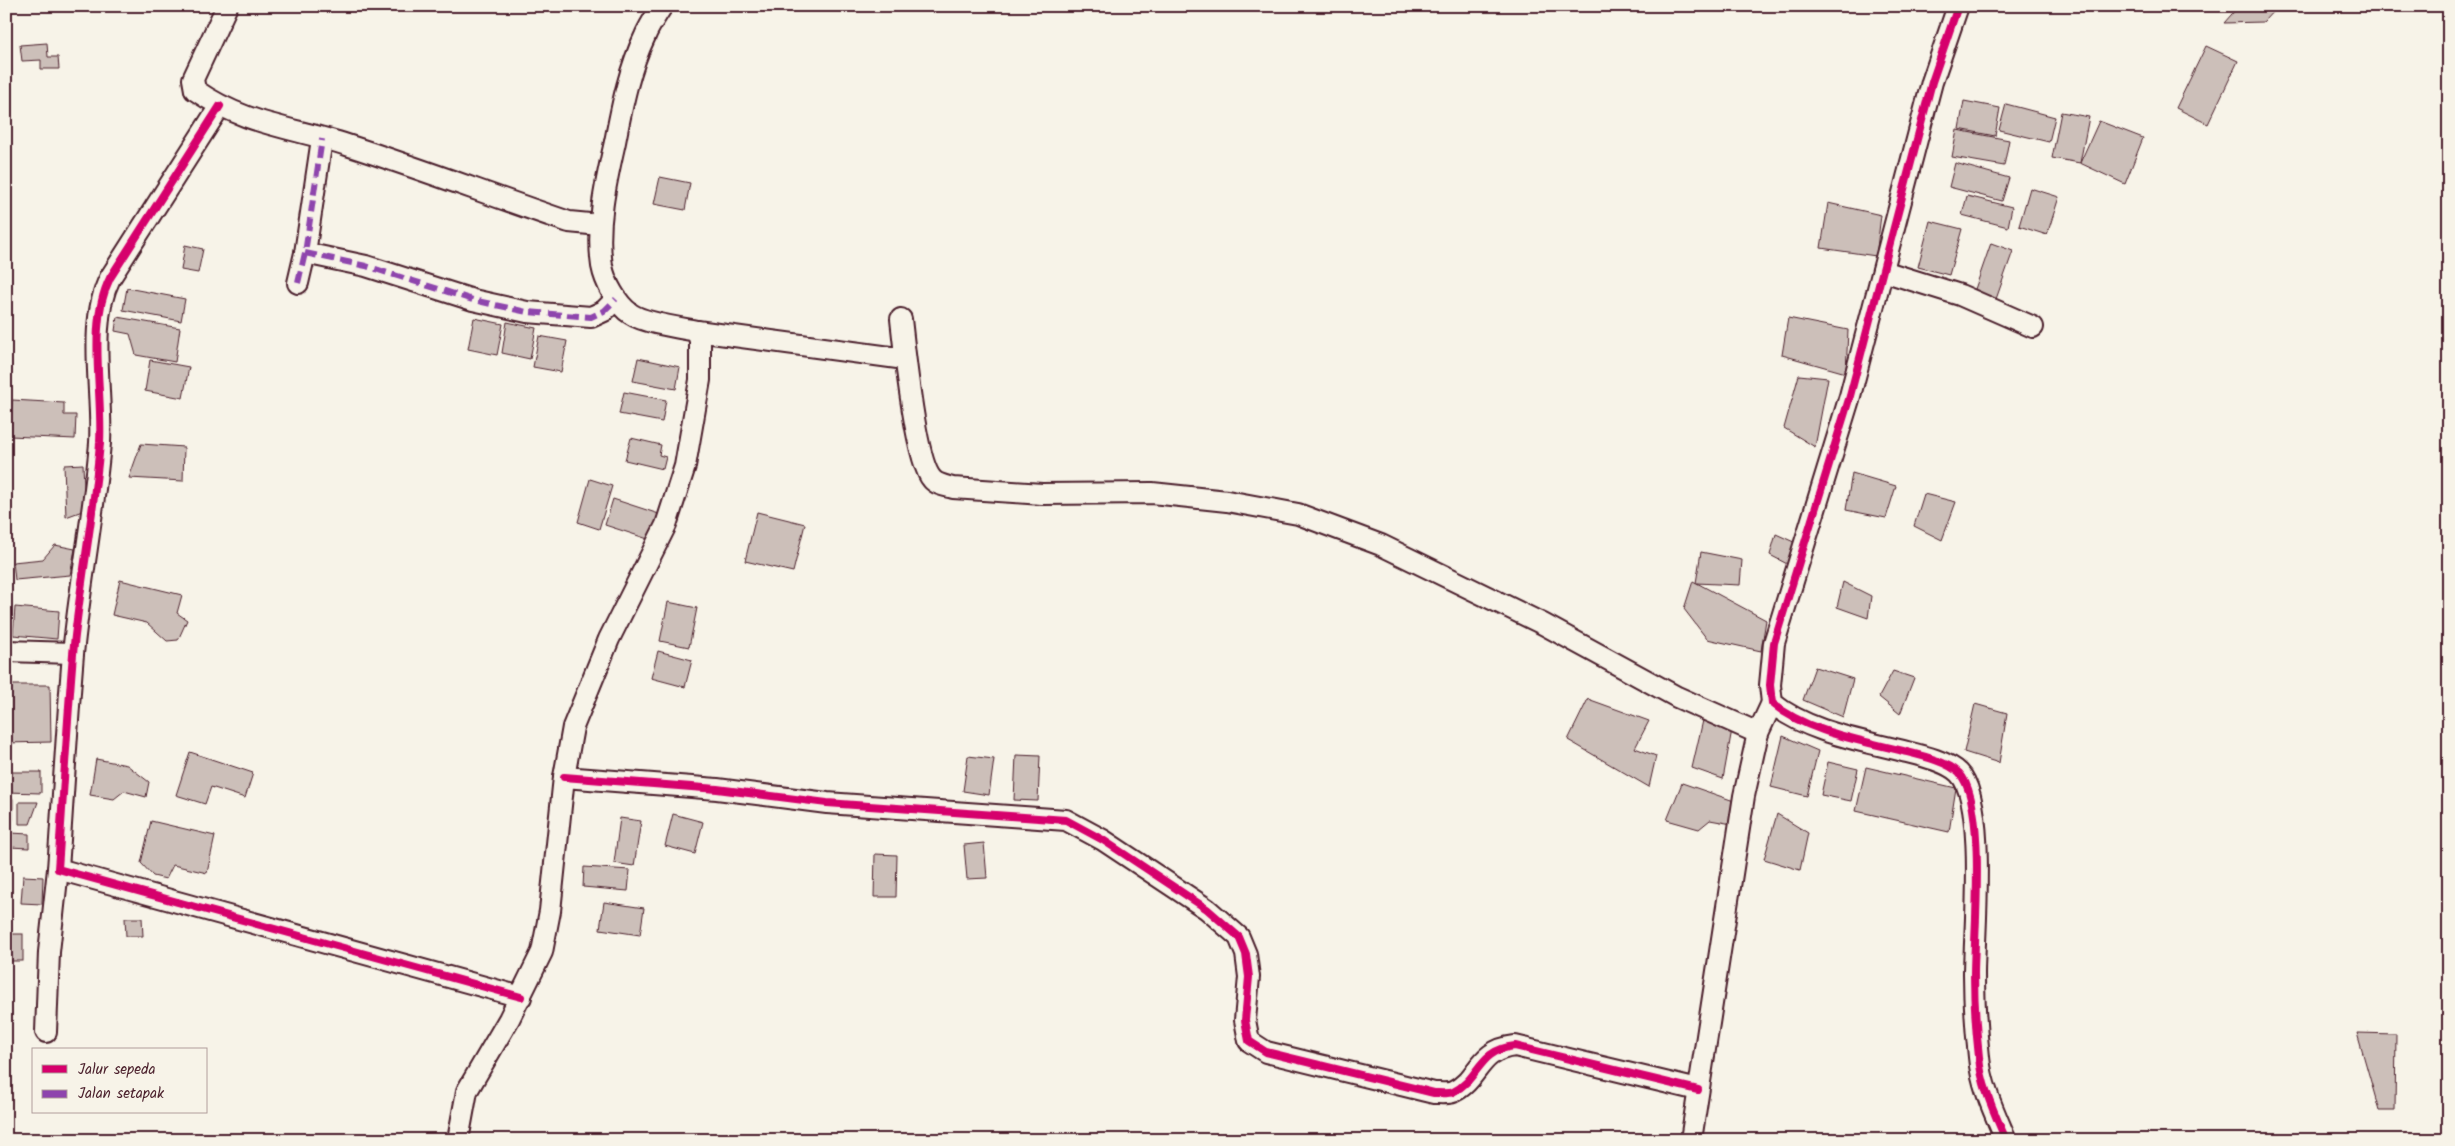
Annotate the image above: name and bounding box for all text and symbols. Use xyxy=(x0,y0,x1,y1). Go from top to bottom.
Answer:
legend xyxy=(32,1048,208,1114)
text: Jalur sepeda xyxy=(78,1058,156,1082)
text: Jalan setapak xyxy=(78,1082,165,1106)

